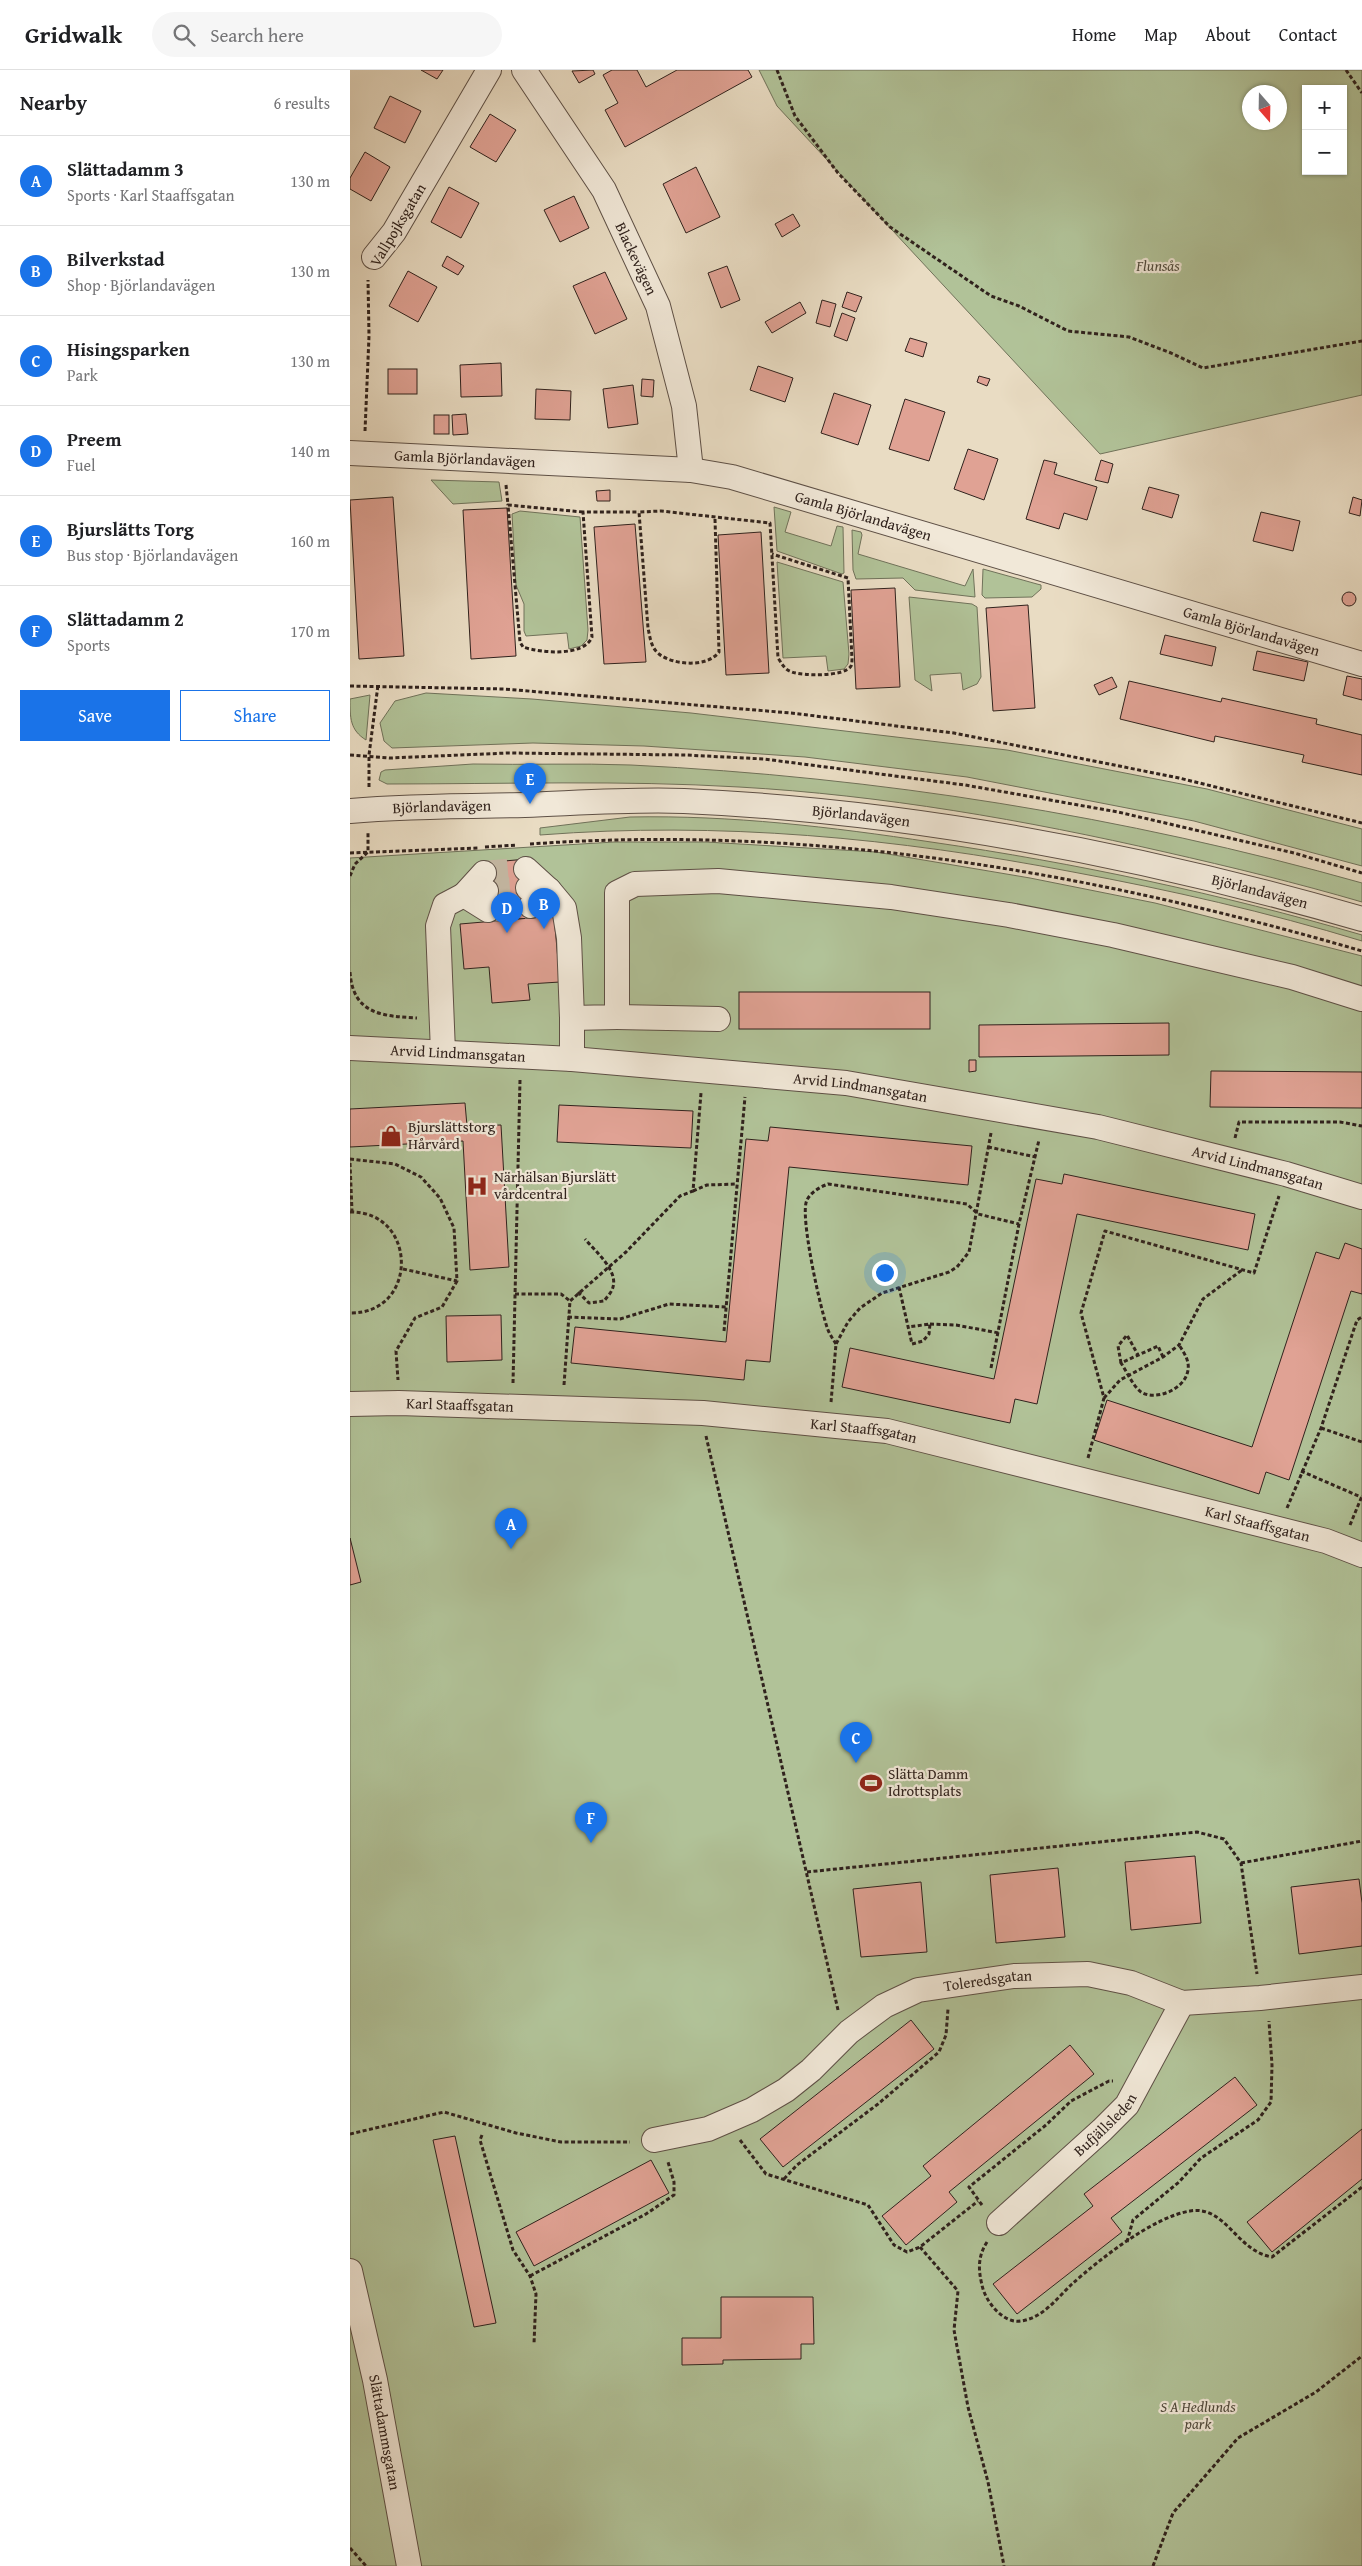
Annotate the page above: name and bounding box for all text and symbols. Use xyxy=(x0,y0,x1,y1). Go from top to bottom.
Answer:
search box xyxy=(152,12,502,57)
text: Gridwalk xyxy=(25,17,122,52)
icon: search xyxy=(170,21,198,49)
text: Search here xyxy=(210,21,304,49)
text: Home xyxy=(1072,21,1116,48)
text: Map xyxy=(1144,21,1177,48)
text: About xyxy=(1205,21,1251,48)
text: Contact xyxy=(1279,21,1337,48)
north arrow xyxy=(1242,85,1287,130)
map controls xyxy=(1302,85,1347,175)
button: + xyxy=(1302,85,1347,130)
text: Nearby xyxy=(20,87,87,118)
text: 6 results xyxy=(273,91,330,115)
button: − xyxy=(1302,130,1347,175)
text: Slättadamm 3 xyxy=(67,155,184,183)
text: A xyxy=(31,169,41,193)
text: 130 m xyxy=(290,169,330,193)
street label: Vallpojksgatan xyxy=(365,179,431,270)
text: Sports · Karl Staaffsgatan xyxy=(67,183,234,207)
street label: Blackevägen xyxy=(610,219,663,299)
text: Bilverkstad xyxy=(67,245,165,273)
park label: Flunsås xyxy=(1135,255,1180,276)
text: B xyxy=(31,259,41,283)
text: 130 m xyxy=(290,259,330,283)
text: Shop · Björlandavägen xyxy=(67,273,215,297)
text: Hisingsparken xyxy=(67,335,190,363)
text: C xyxy=(31,349,41,373)
text: 130 m xyxy=(290,349,330,373)
text: Park xyxy=(67,363,98,387)
text: Preem xyxy=(67,425,121,453)
text: D xyxy=(31,439,41,463)
text: 140 m xyxy=(290,439,330,463)
street label: Gamla Björlandavägen xyxy=(394,444,537,472)
text: Fuel xyxy=(67,453,95,477)
street label: Gamla Björlandavägen xyxy=(793,485,935,546)
text: Bjurslätts Torg xyxy=(67,515,194,543)
text: E xyxy=(32,529,40,553)
text: 160 m xyxy=(290,529,330,553)
text: Bus stop · Björlandavägen xyxy=(67,543,238,567)
street label: Gamla Björlandavägen xyxy=(1181,601,1323,661)
text: Slättadamm 2 xyxy=(67,605,184,633)
text: F xyxy=(32,619,40,643)
text: 170 m xyxy=(290,619,330,643)
text: Sports xyxy=(67,633,110,657)
button: Save xyxy=(20,690,170,741)
button: Share xyxy=(180,690,330,741)
pin: E xyxy=(514,763,546,804)
street label: Björlandavägen xyxy=(392,795,492,818)
street label: Björlandavägen xyxy=(811,799,912,832)
street label: Björlandavägen xyxy=(1210,869,1311,914)
pin: B xyxy=(528,888,560,929)
pin: D xyxy=(491,892,523,933)
street label: Arvid Lindmansgatan xyxy=(390,1039,527,1067)
street label: Arvid Lindmansgatan xyxy=(792,1067,930,1107)
place label: Bjurslättstorg Hårvård xyxy=(408,1116,496,1154)
shop icon: Bjurslättstorg Hårvård xyxy=(378,1123,404,1149)
street label: Arvid Lindmansgatan xyxy=(1190,1140,1327,1195)
place label: Närhälsan Bjurslätt vårdcentral xyxy=(494,1166,617,1204)
hospital icon: Närhälsan Bjurslätt vårdcentral xyxy=(464,1173,490,1199)
your location xyxy=(872,1260,898,1286)
street label: Karl Staaffsgatan xyxy=(406,1392,515,1417)
street label: Karl Staaffsgatan xyxy=(810,1413,920,1448)
street label: Karl Staaffsgatan xyxy=(1203,1500,1313,1547)
pin: A xyxy=(495,1508,527,1549)
pin: C xyxy=(840,1722,872,1763)
place label: Slätta Damm Idrottsplats xyxy=(888,1763,969,1801)
sports icon: Slätta Damm Idrottsplats xyxy=(858,1770,884,1796)
pin: F xyxy=(575,1802,607,1843)
street label: Toleredsgatan xyxy=(942,1964,1033,1996)
street label: Bufjällsleden xyxy=(1069,2089,1142,2161)
street label: Slättadammsgatan xyxy=(364,2372,406,2492)
park label: S A Hedlunds park xyxy=(1160,2396,1236,2434)

